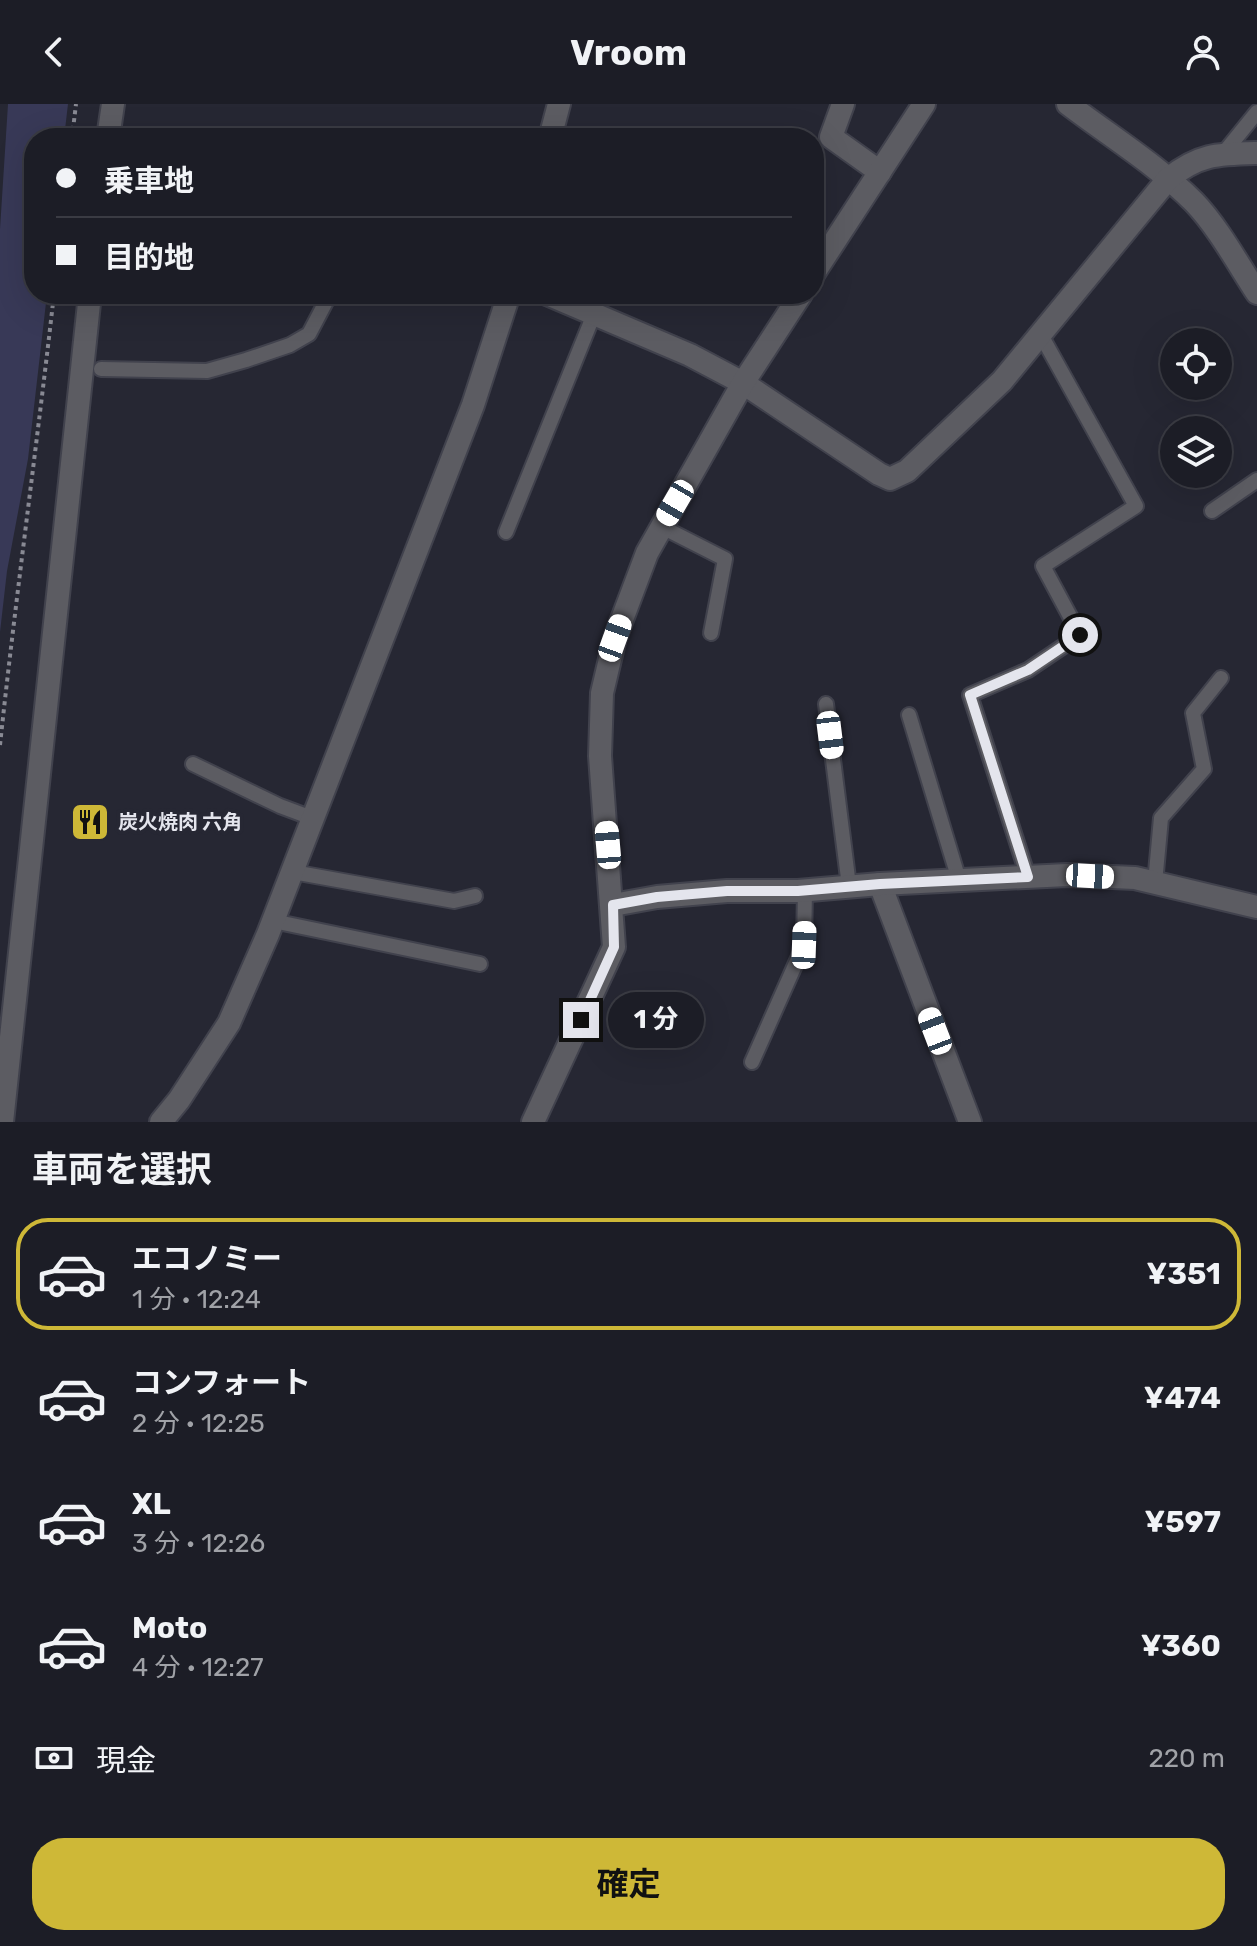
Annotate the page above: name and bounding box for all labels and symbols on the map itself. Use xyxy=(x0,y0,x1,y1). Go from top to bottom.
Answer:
car xyxy=(653,476,697,530)
car xyxy=(596,611,634,665)
route start xyxy=(1062,617,1098,653)
car xyxy=(815,710,845,760)
restaurant icon: 炭火焼肉 六角 xyxy=(69,801,111,843)
place label: 炭火焼肉 六角 xyxy=(118,810,242,834)
car xyxy=(594,820,622,870)
car xyxy=(1065,863,1115,889)
car xyxy=(791,921,817,969)
callout: 1 分 xyxy=(609,992,705,1048)
route end xyxy=(563,1002,599,1038)
car xyxy=(915,1004,955,1058)

